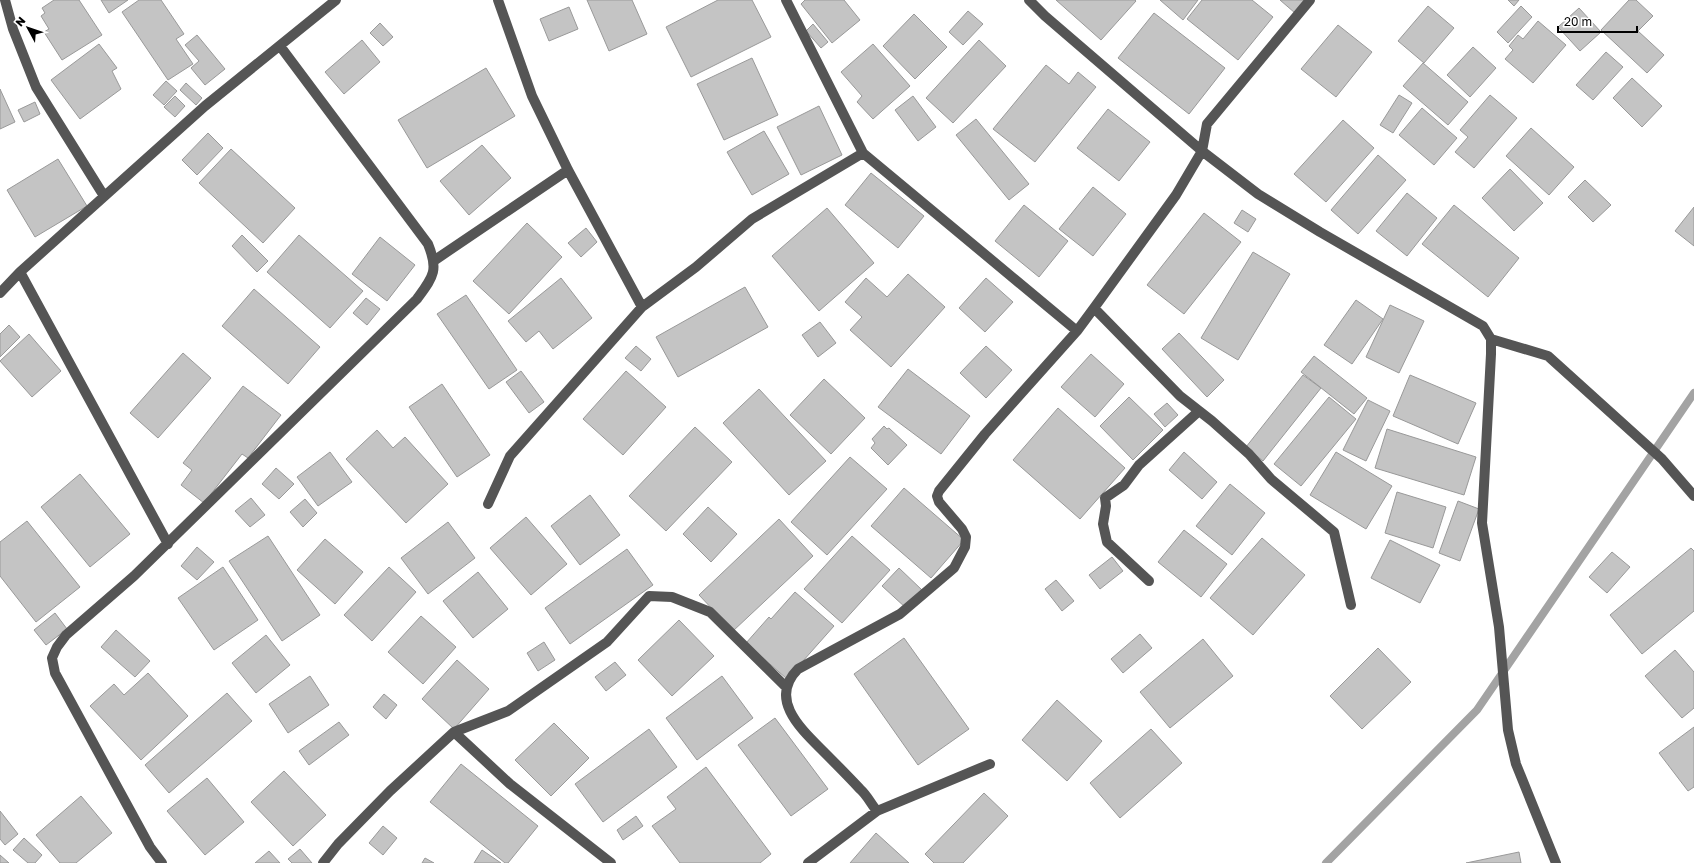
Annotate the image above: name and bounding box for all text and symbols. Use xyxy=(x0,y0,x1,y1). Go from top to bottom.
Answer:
north arrow xyxy=(8,8,48,48)
scale bar xyxy=(1558,8,1637,34)
text: N xyxy=(12,14,28,29)
text: 20 m xyxy=(1564,14,1592,29)

